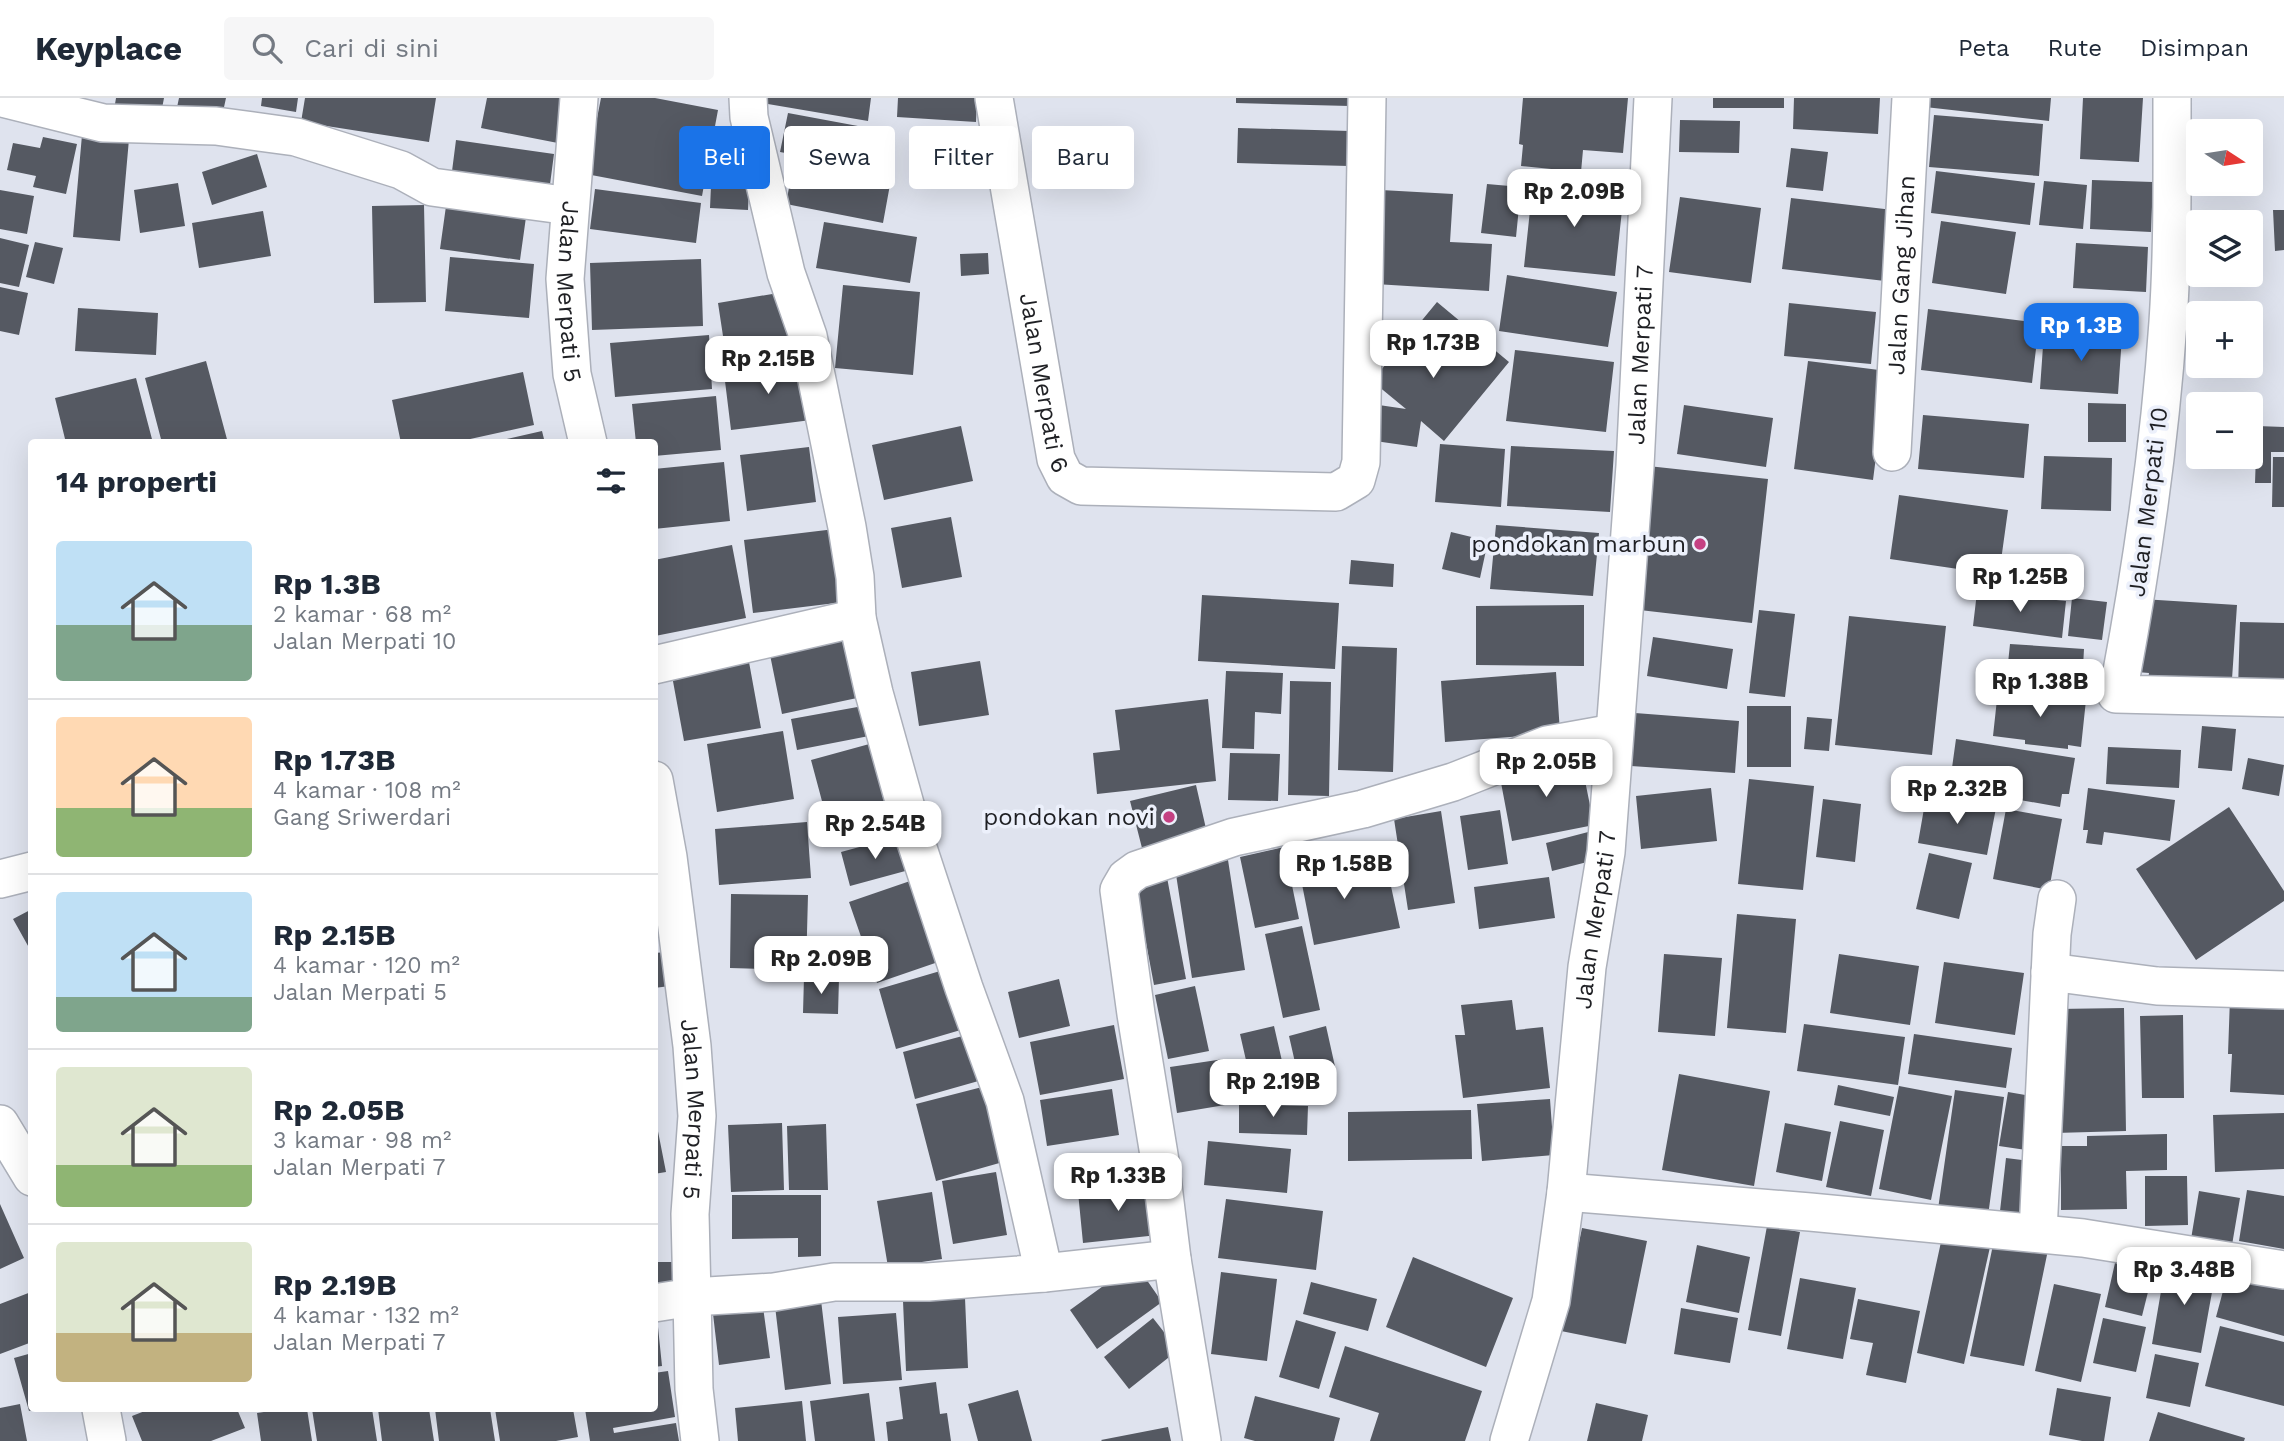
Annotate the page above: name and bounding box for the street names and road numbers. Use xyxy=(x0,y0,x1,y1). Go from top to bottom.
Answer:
street label: Jalan Gang Jihan xyxy=(1882,175,1921,376)
street label: Jalan Merpati 5 xyxy=(550,200,587,385)
street label: Jalan Merpati 7 xyxy=(1622,264,1659,446)
street label: Jalan Merpati 6 xyxy=(1014,291,1075,478)
street label: Jalan Merpati 10 xyxy=(2122,405,2174,599)
street label: Jalan Merpati 7 xyxy=(1569,830,1622,1010)
street label: Jalan Merpati 5 xyxy=(675,1017,711,1201)

